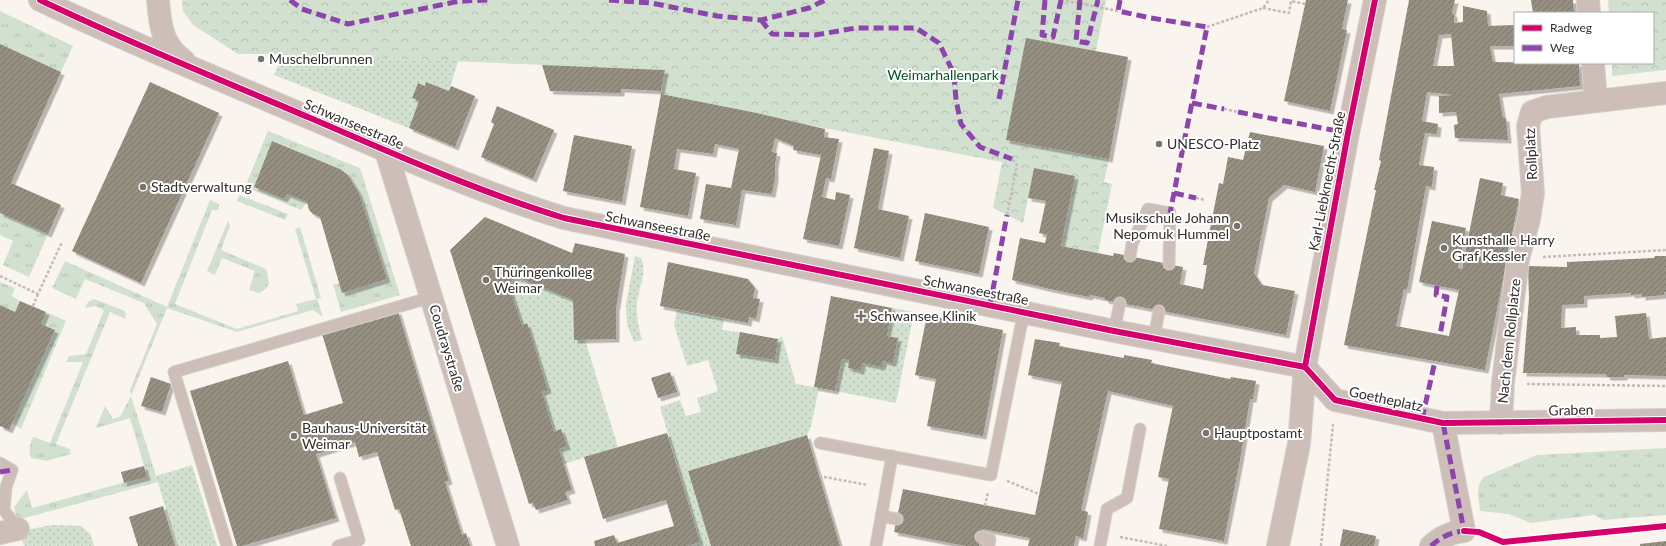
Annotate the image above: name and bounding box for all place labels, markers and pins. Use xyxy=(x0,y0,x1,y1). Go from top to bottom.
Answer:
place label: Muschelbrunnen xyxy=(269,50,373,67)
marker: Muschelbrunnen xyxy=(256,54,266,64)
place label: UNESCO-Platz xyxy=(1167,135,1259,152)
marker: UNESCO-Platz xyxy=(1154,139,1164,149)
place label: Stadtverwaltung xyxy=(151,178,252,195)
marker: Stadtverwaltung xyxy=(138,182,148,192)
place label: Musikschule Johann Nepomuk Hummel xyxy=(1106,209,1229,242)
marker: Musikschule Johann Nepomuk Hummel xyxy=(1232,221,1242,231)
place label: Kunsthalle Harry Graf Kessler xyxy=(1452,231,1556,264)
marker: Kunsthalle Harry Graf Kessler xyxy=(1439,243,1449,253)
place label: Thüringenkolleg Weimar xyxy=(494,263,592,296)
marker: Thüringenkolleg Weimar xyxy=(481,275,491,285)
place label: Schwansee Klinik xyxy=(870,307,977,324)
marker: Schwansee Klinik xyxy=(855,310,867,322)
place label: Bauhaus-Universität Weimar xyxy=(302,419,427,452)
place label: Hauptpostamt xyxy=(1214,424,1302,441)
marker: Hauptpostamt xyxy=(1201,428,1211,438)
marker: Bauhaus-Universität Weimar xyxy=(289,431,299,441)

